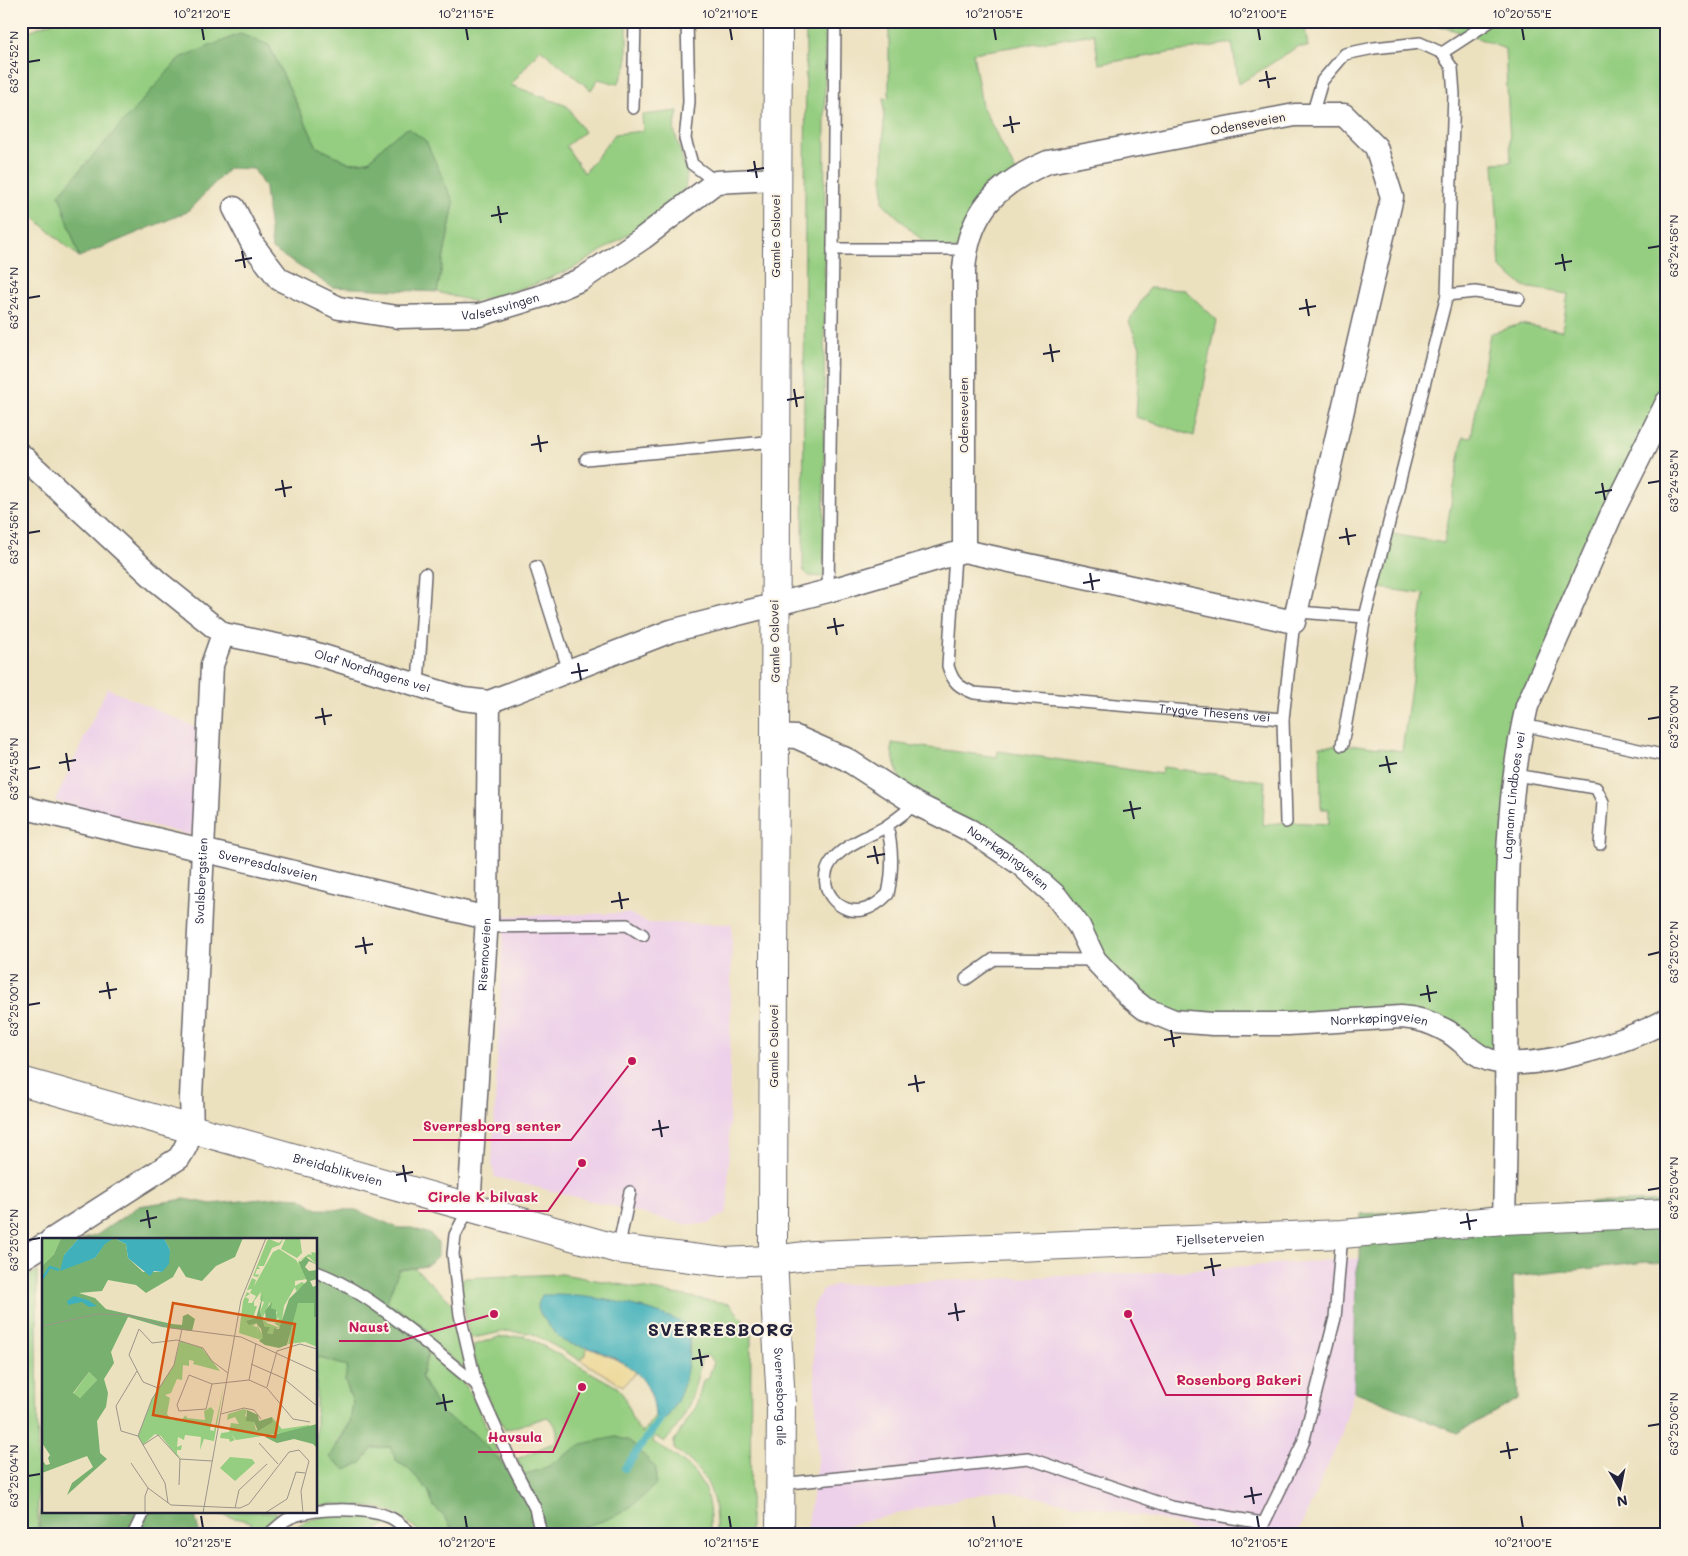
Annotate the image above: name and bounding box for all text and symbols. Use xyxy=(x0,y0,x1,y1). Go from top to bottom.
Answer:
text: 10°21'20"E xyxy=(173,5,231,21)
text: 10°21'15"E xyxy=(438,5,494,21)
text: 10°21'10"E xyxy=(702,5,758,21)
text: 10°21'05"E xyxy=(965,5,1023,21)
text: 10°21'00"E xyxy=(1229,5,1287,21)
text: 10°20'55"E xyxy=(1492,5,1552,21)
text: 63°24'52"N xyxy=(5,31,21,93)
street label: Odenseveien xyxy=(1209,108,1287,138)
street label: Gamle Oslovei xyxy=(767,194,783,278)
text: 63°24'56"N xyxy=(1665,215,1681,277)
text: 63°24'54"N xyxy=(5,267,21,329)
street label: Valsetsvingen xyxy=(461,288,541,322)
street label: Odenseveien xyxy=(955,377,971,453)
text: 63°24'58"N xyxy=(1665,450,1681,512)
text: 63°24'56"N xyxy=(5,502,21,564)
street label: Gamle Oslovei xyxy=(765,599,783,683)
street label: Olaf Nordhagens vei xyxy=(313,645,433,696)
text: 63°25'00"N xyxy=(1665,685,1681,749)
street label: Trygve Thesens vei xyxy=(1158,700,1271,725)
street label: Lagmann Lindboes vei xyxy=(1499,730,1528,860)
text: 63°24'58"N xyxy=(5,738,21,800)
street label: Norrkøpingveien xyxy=(965,822,1053,893)
street label: Svalsbergstien xyxy=(190,837,211,924)
street label: Sverresdalsveien xyxy=(217,845,319,884)
street label: Risemoveien xyxy=(473,918,494,991)
text: 63°25'02"N xyxy=(1665,921,1681,983)
text: 63°25'00"N xyxy=(5,973,21,1037)
street label: Gamle Oslovei xyxy=(765,1004,781,1088)
street label: Norrkøpingveien xyxy=(1330,1008,1430,1029)
callout: Sverresborg senter xyxy=(413,1111,571,1140)
text: Sverresborg senter xyxy=(423,1116,561,1135)
street label: Breidablikveien xyxy=(292,1149,384,1189)
text: 63°25'04"N xyxy=(1665,1157,1681,1219)
callout: Circle K bilvask xyxy=(418,1182,548,1211)
text: Circle K bilvask xyxy=(428,1187,538,1206)
text: 63°25'02"N xyxy=(5,1209,21,1271)
street label: Fjellseterveien xyxy=(1176,1228,1265,1248)
inset map xyxy=(42,1238,318,1514)
callout: Naust xyxy=(339,1312,400,1341)
text: Naust xyxy=(349,1317,389,1336)
district label: SVERRESBORG xyxy=(648,1317,794,1341)
street label: Sverresborg allé xyxy=(771,1347,790,1446)
callout: Rosenborg Bakeri xyxy=(1166,1366,1312,1395)
text: Rosenborg Bakeri xyxy=(1176,1370,1302,1389)
text: 63°25'06"N xyxy=(1665,1393,1681,1455)
callout: Havsula xyxy=(478,1423,553,1452)
text: Havsula xyxy=(488,1427,543,1446)
text: 63°25'04"N xyxy=(5,1445,21,1507)
north arrow xyxy=(1596,1464,1646,1514)
text: N xyxy=(1615,1491,1629,1512)
text: 10°21'25"E xyxy=(175,1534,232,1550)
text: 10°21'20"E xyxy=(438,1534,496,1550)
text: 10°21'15"E xyxy=(703,1534,759,1550)
text: 10°21'10"E xyxy=(967,1534,1023,1550)
text: 10°21'05"E xyxy=(1230,1534,1288,1550)
text: 10°21'00"E xyxy=(1494,1534,1552,1550)

